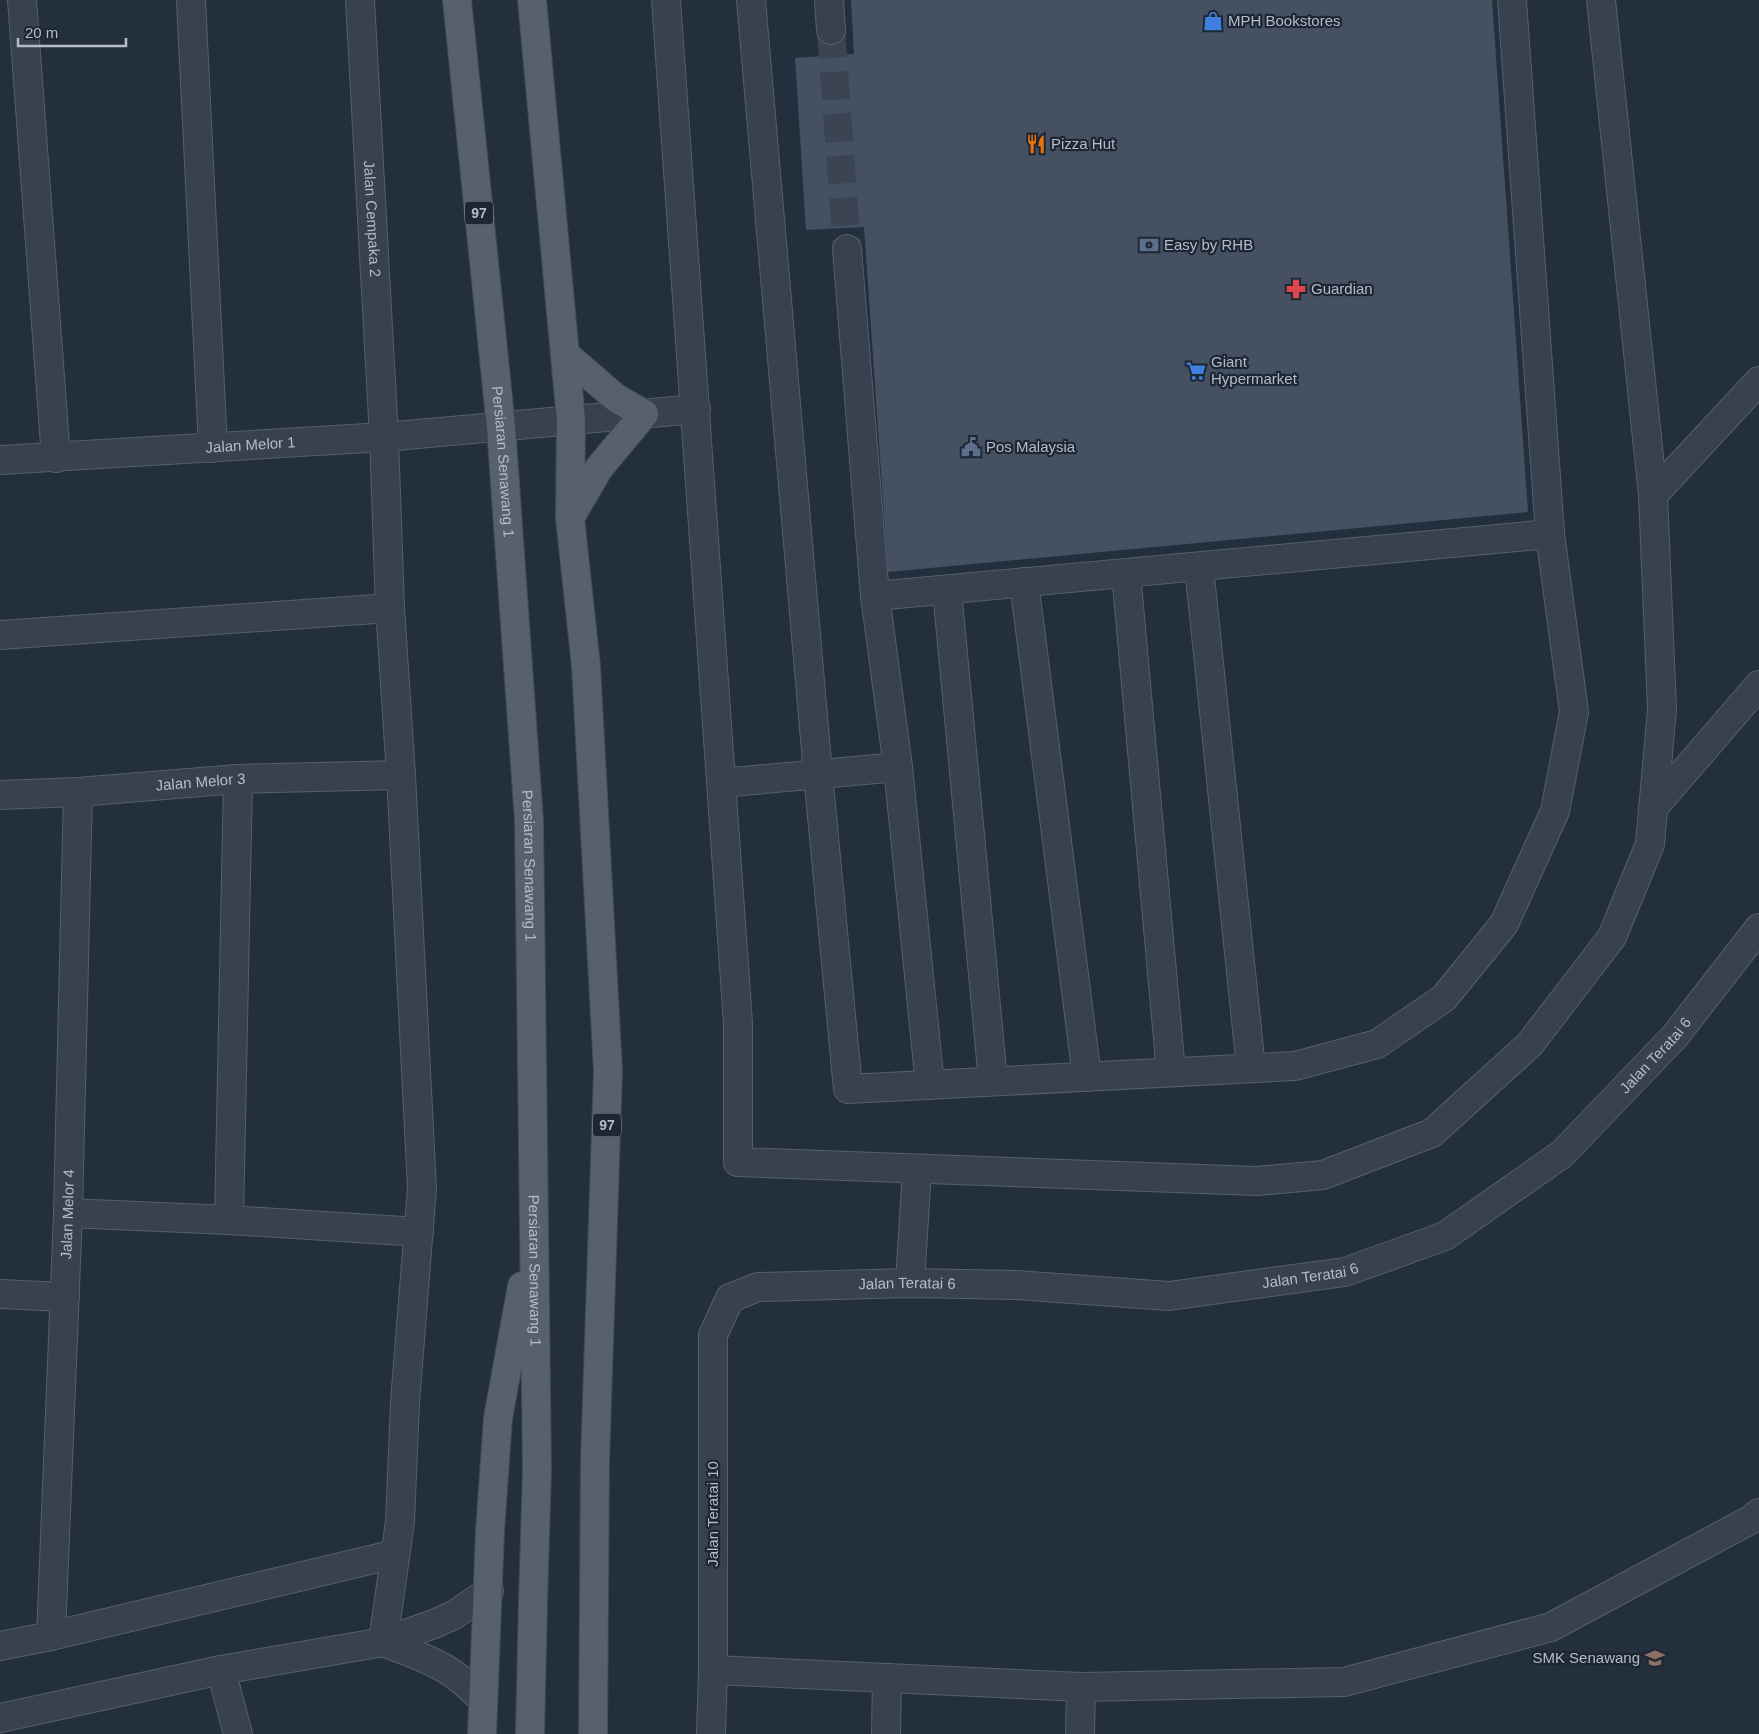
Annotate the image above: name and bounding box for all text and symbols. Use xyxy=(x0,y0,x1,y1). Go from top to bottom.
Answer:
shop icon: MPH Bookstores xyxy=(1202,10,1224,32)
place label: MPH Bookstores xyxy=(1228,12,1341,29)
scale bar xyxy=(18,15,125,47)
text: 20 m xyxy=(25,24,58,41)
restaurant icon: Pizza Hut xyxy=(1025,133,1047,155)
place label: Pizza Hut xyxy=(1051,135,1116,152)
street label: Jalan Cempaka 2 xyxy=(361,160,384,277)
road number: 97 xyxy=(465,202,493,224)
bank icon: Easy by RHB xyxy=(1138,234,1160,256)
place label: Easy by RHB xyxy=(1164,236,1253,253)
pharmacy icon: Guardian xyxy=(1285,278,1307,300)
place label: Guardian xyxy=(1311,280,1373,297)
place label: Giant Hypermarket xyxy=(1211,353,1298,387)
supermarket icon: Giant Hypermarket xyxy=(1185,360,1207,382)
street label: Persiaran Senawang 1 xyxy=(489,385,518,538)
street label: Jalan Melor 1 xyxy=(205,433,296,456)
public building icon: Pos Malaysia xyxy=(960,436,982,458)
place label: Pos Malaysia xyxy=(986,438,1076,455)
street label: Jalan Melor 3 xyxy=(155,770,246,794)
street label: Persiaran Senawang 1 xyxy=(519,789,539,942)
street label: Jalan Teratai 6 xyxy=(1616,1014,1694,1097)
road number: 97 xyxy=(593,1114,621,1136)
street label: Jalan Melor 4 xyxy=(57,1169,77,1260)
street label: Persiaran Senawang 1 xyxy=(526,1195,544,1347)
street label: Jalan Teratai 6 xyxy=(1261,1259,1361,1291)
street label: Jalan Teratai 6 xyxy=(858,1274,956,1292)
street label: Jalan Teratai 10 xyxy=(704,1461,721,1567)
school or university icon: SMK Senawang xyxy=(1644,1647,1666,1669)
place label: SMK Senawang xyxy=(1532,1649,1640,1666)

